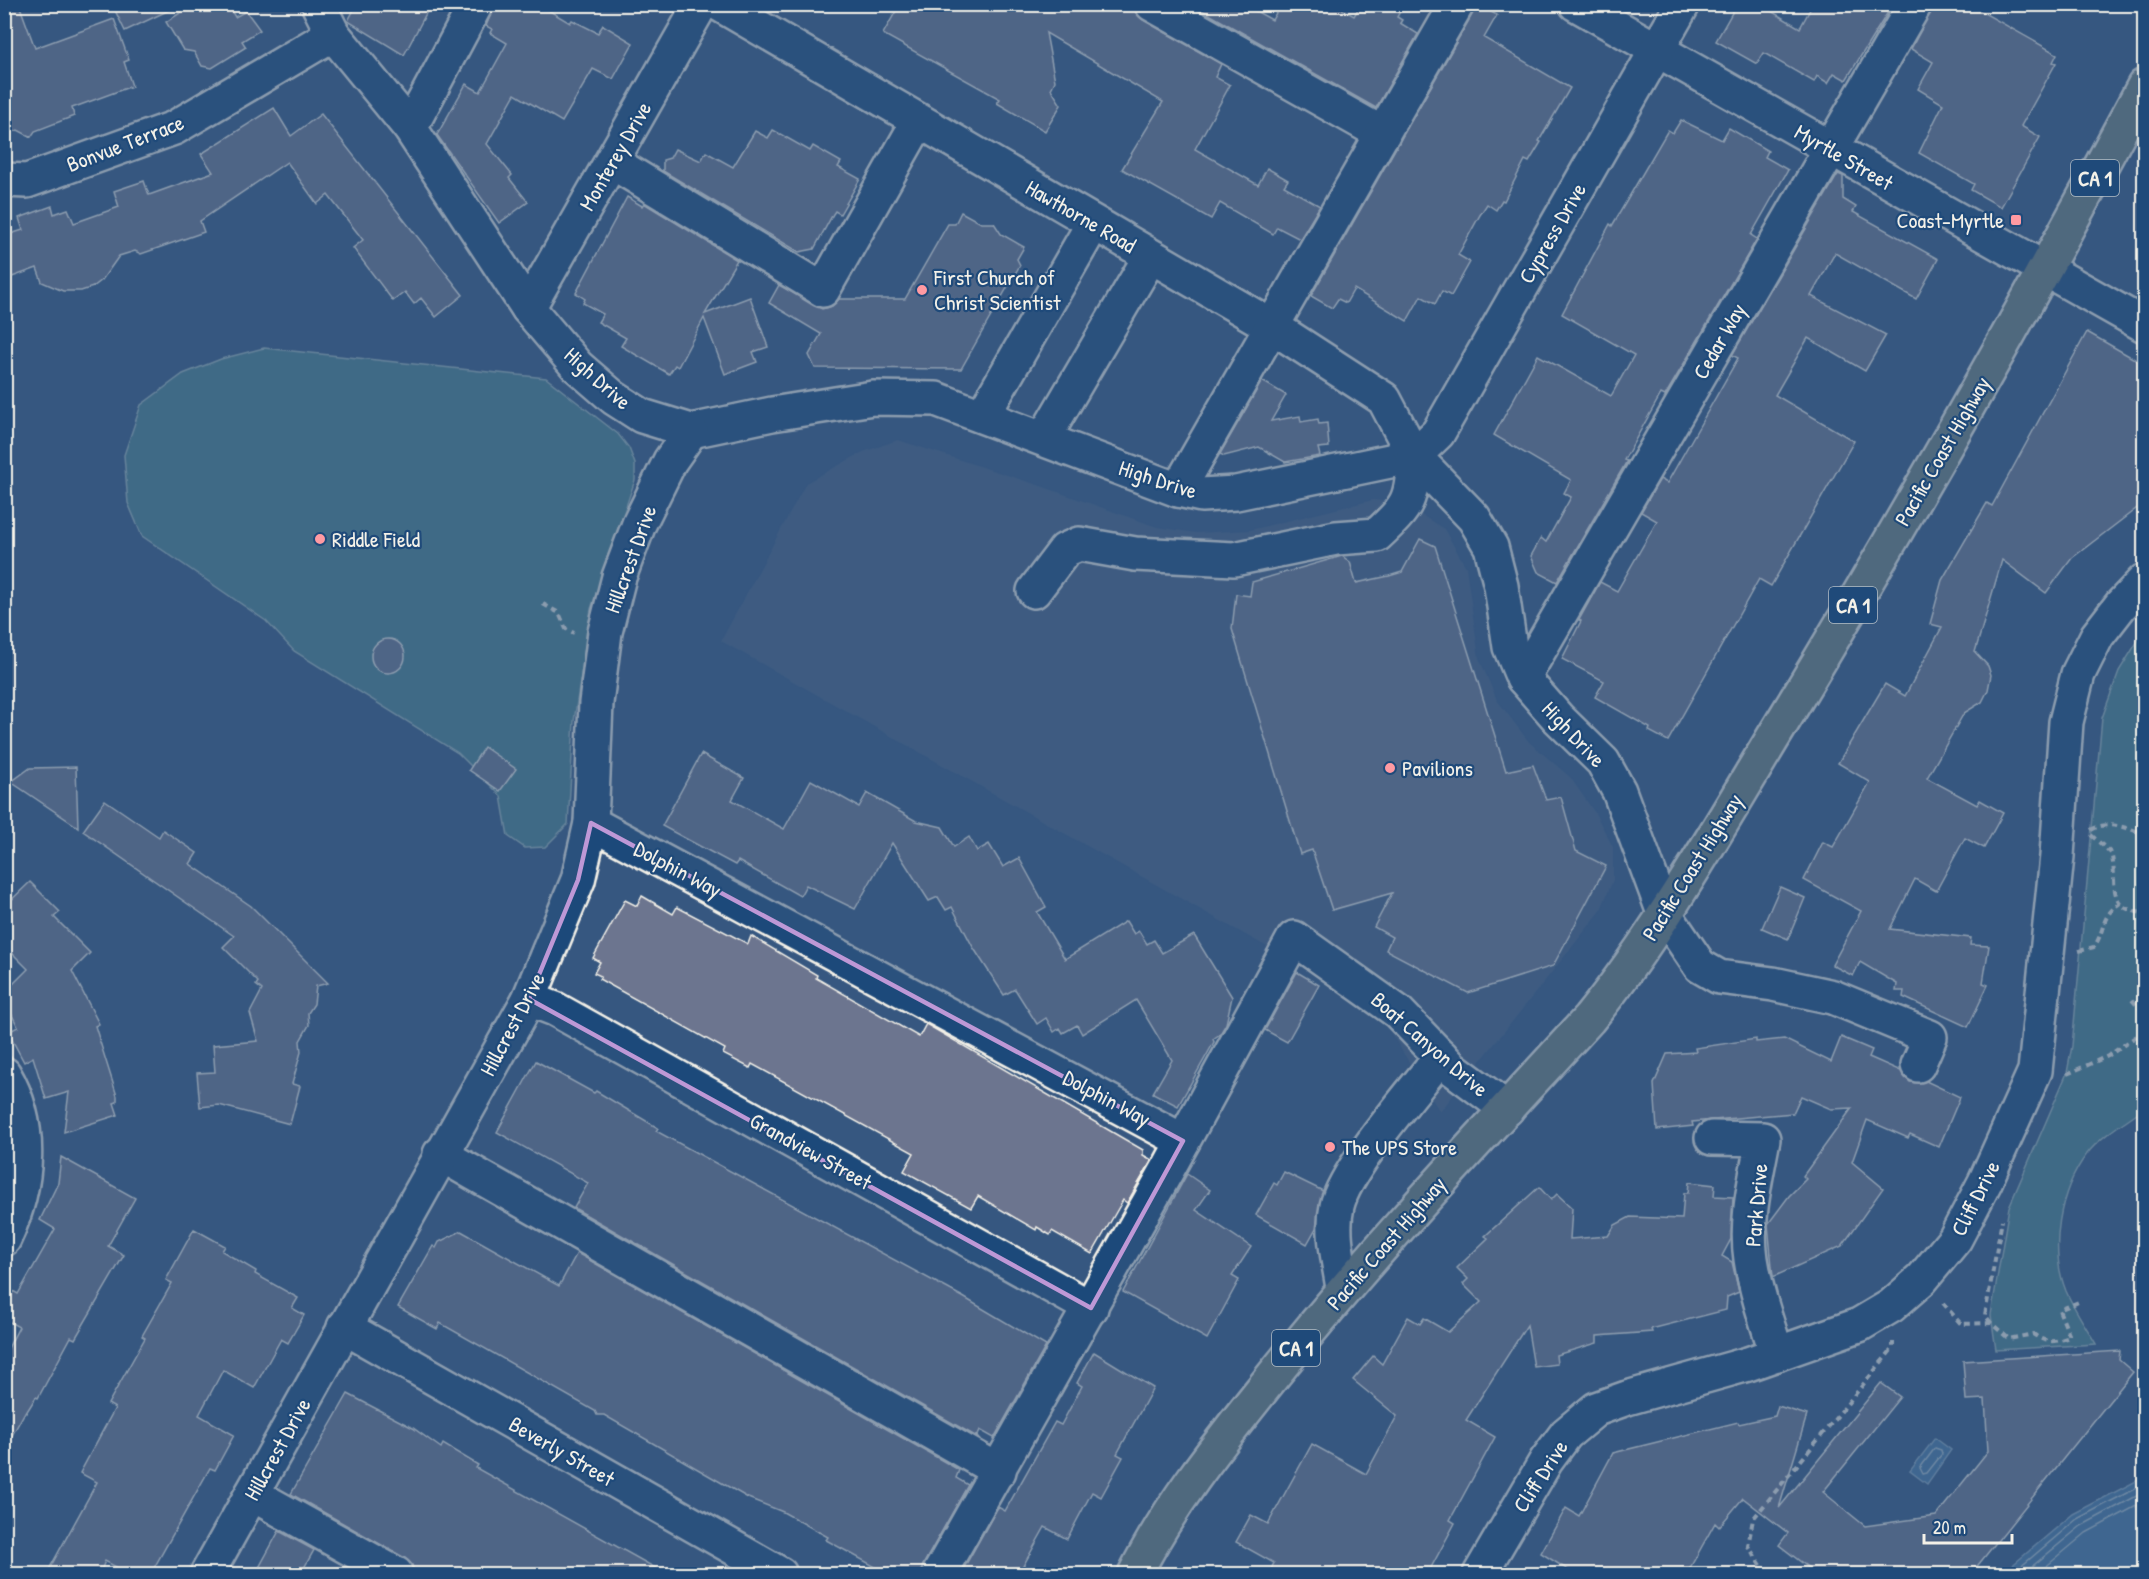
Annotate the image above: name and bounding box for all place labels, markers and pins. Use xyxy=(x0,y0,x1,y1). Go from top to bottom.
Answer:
place label: Coast-Myrtle xyxy=(1896,205,2004,235)
marker: Coast-Myrtle xyxy=(2009,213,2023,227)
place label: First Church of Christ Scientist xyxy=(933,262,1061,317)
marker: First Church of Christ Scientist xyxy=(915,283,929,297)
place label: Riddle Field xyxy=(332,524,421,554)
marker: Riddle Field xyxy=(313,532,327,546)
place label: Pavilions xyxy=(1402,753,1473,783)
marker: Pavilions xyxy=(1383,761,1397,775)
place label: The UPS Store xyxy=(1342,1132,1457,1162)
marker: The UPS Store xyxy=(1323,1140,1337,1154)

